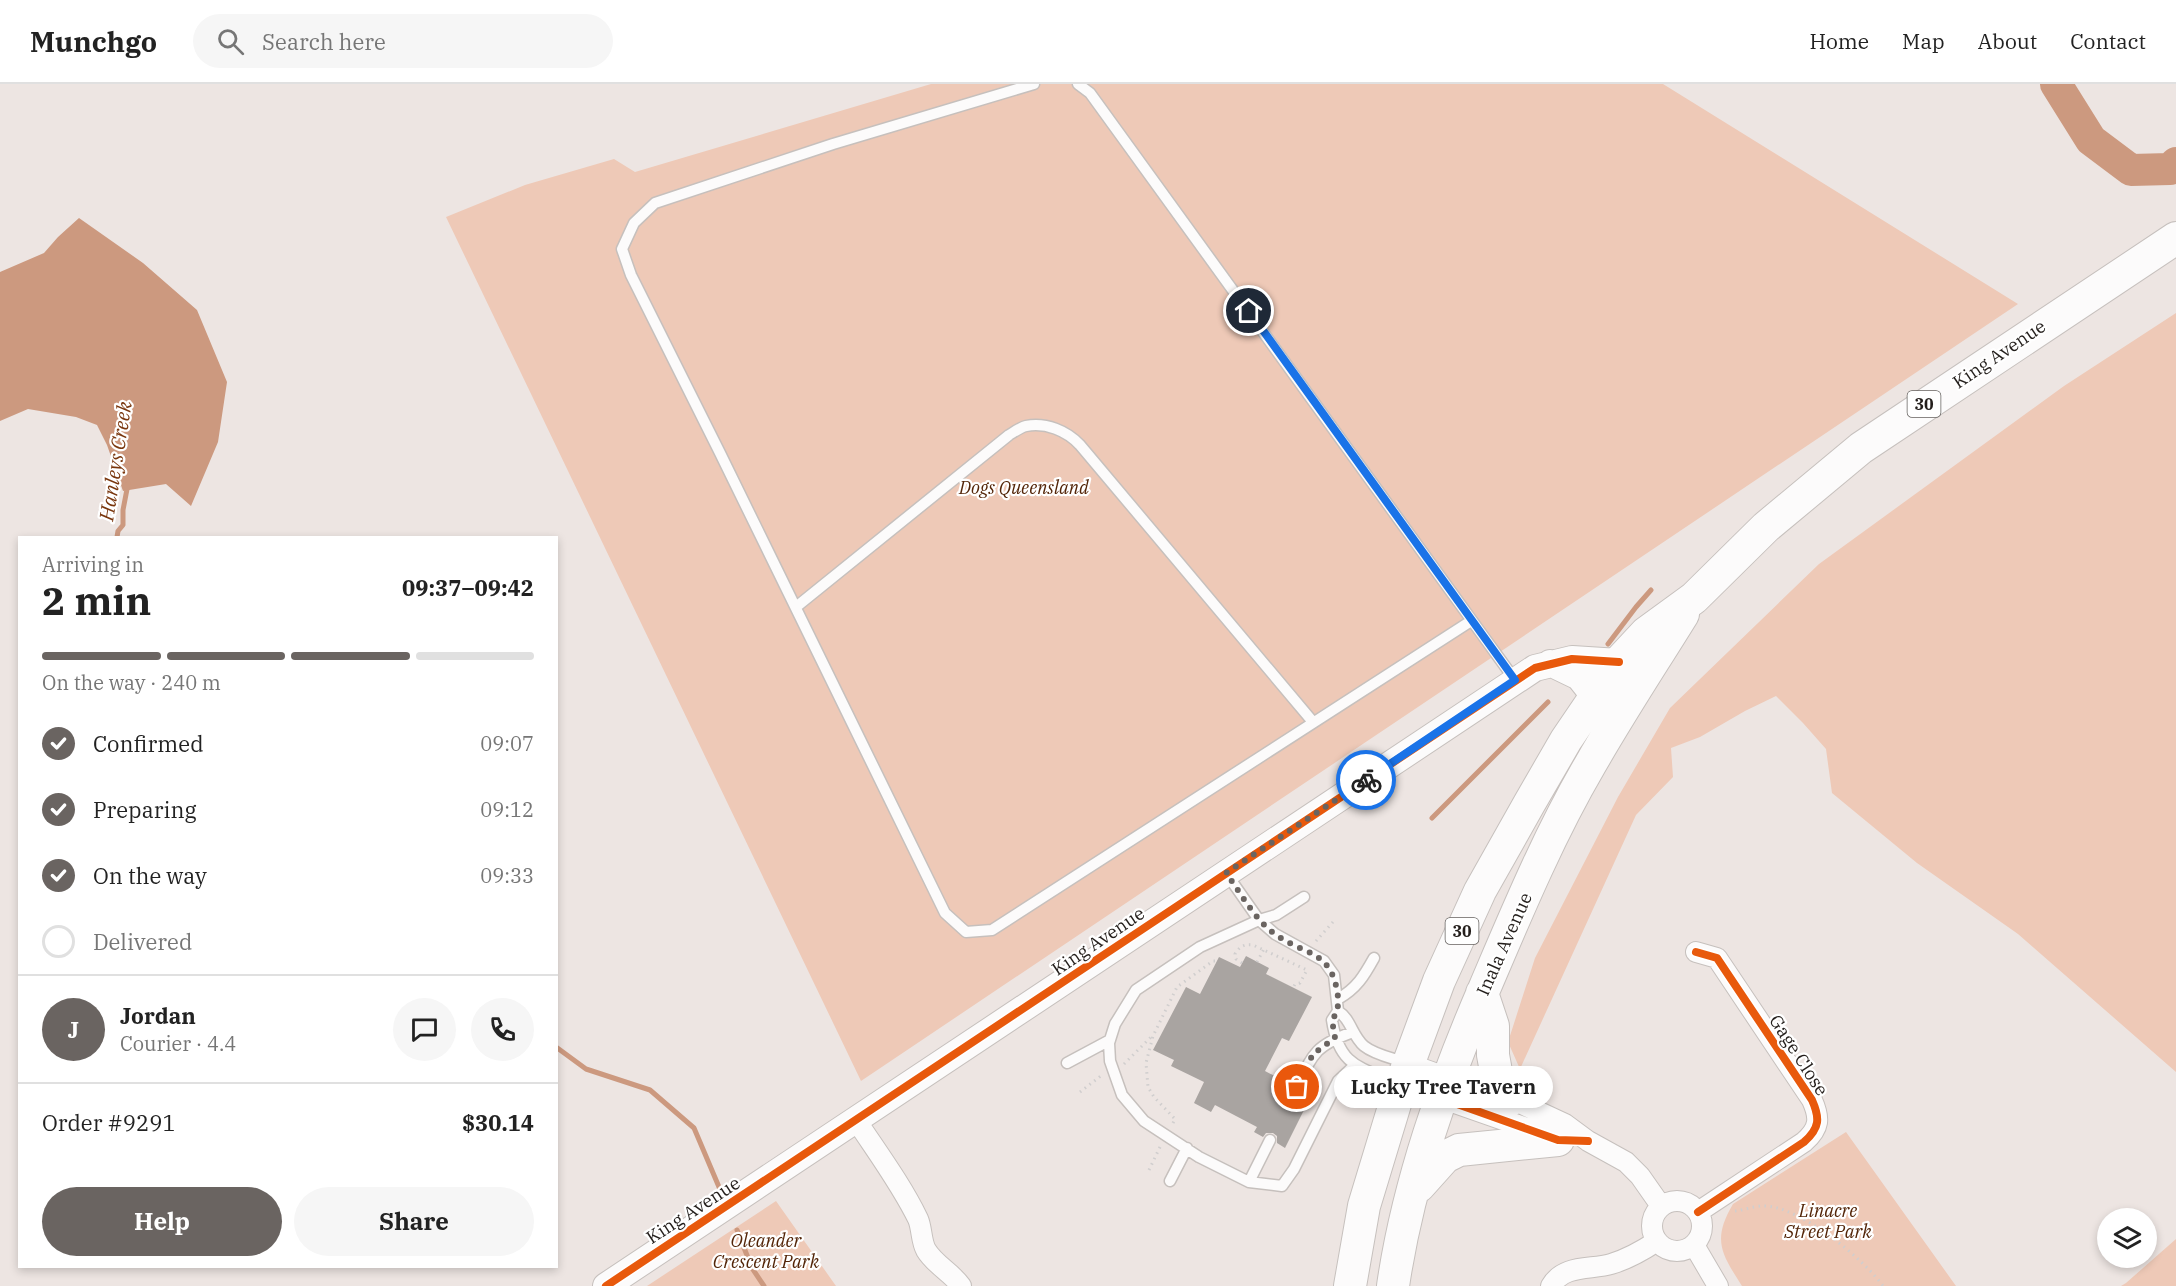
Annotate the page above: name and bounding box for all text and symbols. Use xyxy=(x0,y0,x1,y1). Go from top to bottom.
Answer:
search box xyxy=(193,14,613,68)
text: Munchgo xyxy=(30,23,157,60)
icon: search xyxy=(214,25,247,58)
text: Search here xyxy=(262,27,386,56)
text: Home xyxy=(1809,27,1869,55)
text: Map xyxy=(1902,27,1945,55)
text: About xyxy=(1978,27,2037,55)
text: Contact xyxy=(2070,27,2146,55)
pin xyxy=(1223,285,1274,336)
icon: home xyxy=(1232,294,1265,327)
street label: King Avenue xyxy=(1948,315,2050,393)
road number: 30 xyxy=(1908,391,1940,417)
water label: Hanleys Creek xyxy=(92,399,138,524)
park label: Dogs Queensland xyxy=(958,476,1089,499)
text: Arriving in xyxy=(42,551,144,578)
text: 09:37–09:42 xyxy=(402,573,534,602)
text: 2 min xyxy=(42,575,151,626)
text: On the way · 240 m xyxy=(42,669,221,696)
icon: check xyxy=(42,727,75,760)
text: Confirmed xyxy=(93,729,204,758)
text: 09:07 xyxy=(480,730,534,757)
courier xyxy=(1336,750,1396,810)
icon: bike xyxy=(1350,764,1383,797)
icon: check xyxy=(42,793,75,826)
text: Preparing xyxy=(93,795,197,824)
text: 09:12 xyxy=(480,796,534,823)
icon: check xyxy=(42,859,75,892)
text: On the way xyxy=(93,861,207,890)
text: 09:33 xyxy=(480,862,534,889)
street label: Inala Avenue xyxy=(1471,889,1537,999)
street label: King Avenue xyxy=(1047,902,1149,980)
road number: 30 xyxy=(1446,918,1478,944)
text: Delivered xyxy=(93,927,192,956)
button: chat xyxy=(393,998,456,1061)
button: phone xyxy=(471,998,534,1061)
text: Jordan xyxy=(120,1001,196,1030)
street label: Gage Close xyxy=(1764,1010,1834,1100)
text: J xyxy=(68,1015,79,1044)
text: Courier · 4.4 xyxy=(120,1030,236,1057)
pin xyxy=(1271,1061,1322,1112)
callout: Lucky Tree Tavern xyxy=(1333,1066,1552,1108)
icon: bag xyxy=(1280,1070,1313,1103)
text: Lucky Tree Tavern xyxy=(1351,1073,1536,1100)
text: Order #9291 xyxy=(42,1108,176,1137)
text: $30.14 xyxy=(462,1108,534,1137)
street label: King Avenue xyxy=(642,1171,744,1249)
button: Help xyxy=(42,1187,282,1256)
button: Share xyxy=(294,1187,534,1256)
park label: Linacre Street Park xyxy=(1783,1199,1872,1243)
map controls xyxy=(2097,1208,2157,1268)
button: layers xyxy=(2097,1208,2157,1268)
park label: Oleander Crescent Park xyxy=(713,1229,820,1273)

